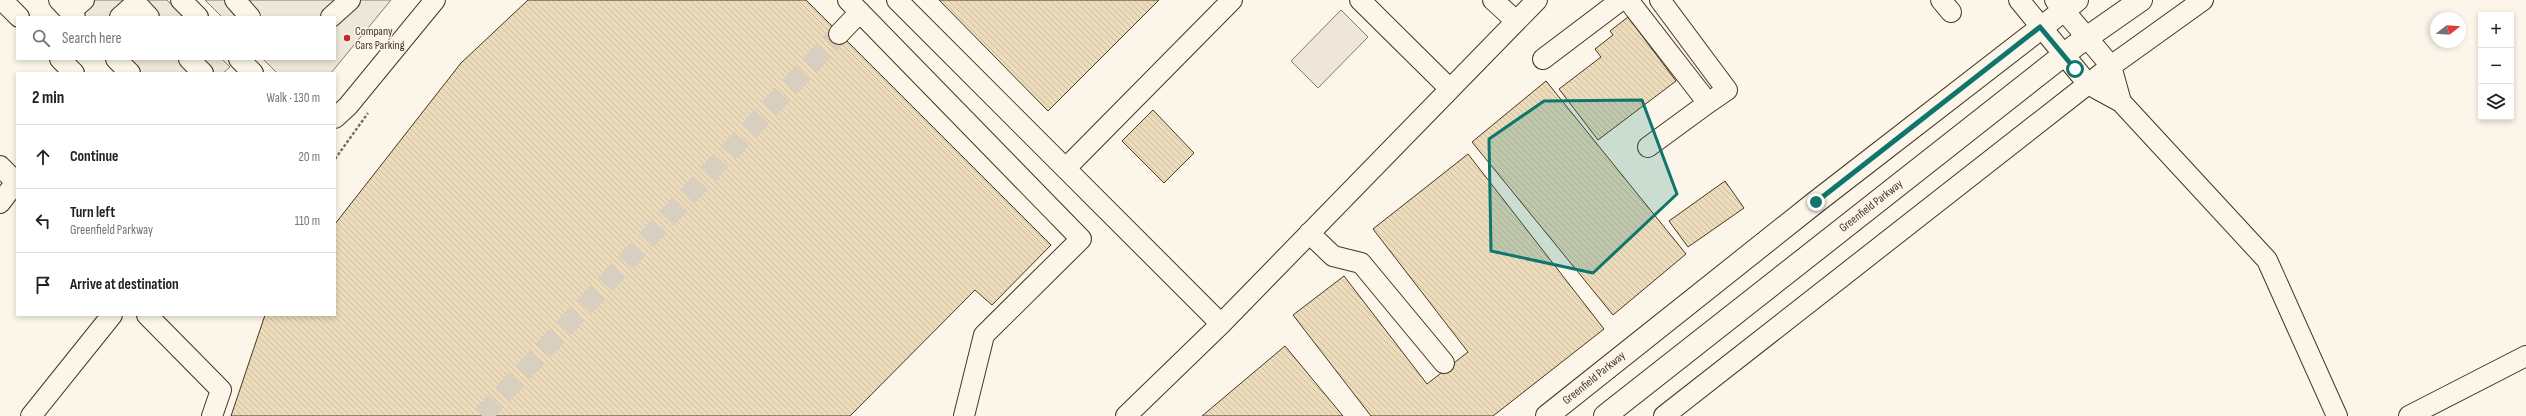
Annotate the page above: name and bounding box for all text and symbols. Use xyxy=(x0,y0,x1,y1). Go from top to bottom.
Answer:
north arrow xyxy=(2430,12,2466,48)
map controls xyxy=(2478,12,2514,120)
button: + xyxy=(2478,12,2514,48)
search box xyxy=(16,16,336,60)
place label: Company Cars Parking xyxy=(355,24,405,53)
icon: search xyxy=(30,27,52,49)
text: Search here xyxy=(62,29,122,48)
marker: Company Cars Parking xyxy=(342,33,352,43)
button: − xyxy=(2478,48,2514,84)
route start xyxy=(2066,60,2084,78)
button: layers xyxy=(2478,84,2514,120)
text: 2 min xyxy=(32,88,64,108)
text: Walk · 130 m xyxy=(267,90,320,106)
icon: ahead xyxy=(32,146,54,168)
text: Continue xyxy=(70,147,119,166)
text: 20 m xyxy=(298,149,320,165)
street label: Greenfield Parkway xyxy=(1836,176,1906,235)
route end xyxy=(1807,193,1825,211)
text: Turn left xyxy=(70,203,115,222)
icon: left xyxy=(32,210,54,232)
text: 110 m xyxy=(295,213,320,229)
text: Greenfield Parkway xyxy=(70,222,153,238)
icon: arrive xyxy=(32,274,54,296)
text: Arrive at destination xyxy=(70,275,179,294)
street label: Greenfield Parkway xyxy=(1560,348,1629,408)

